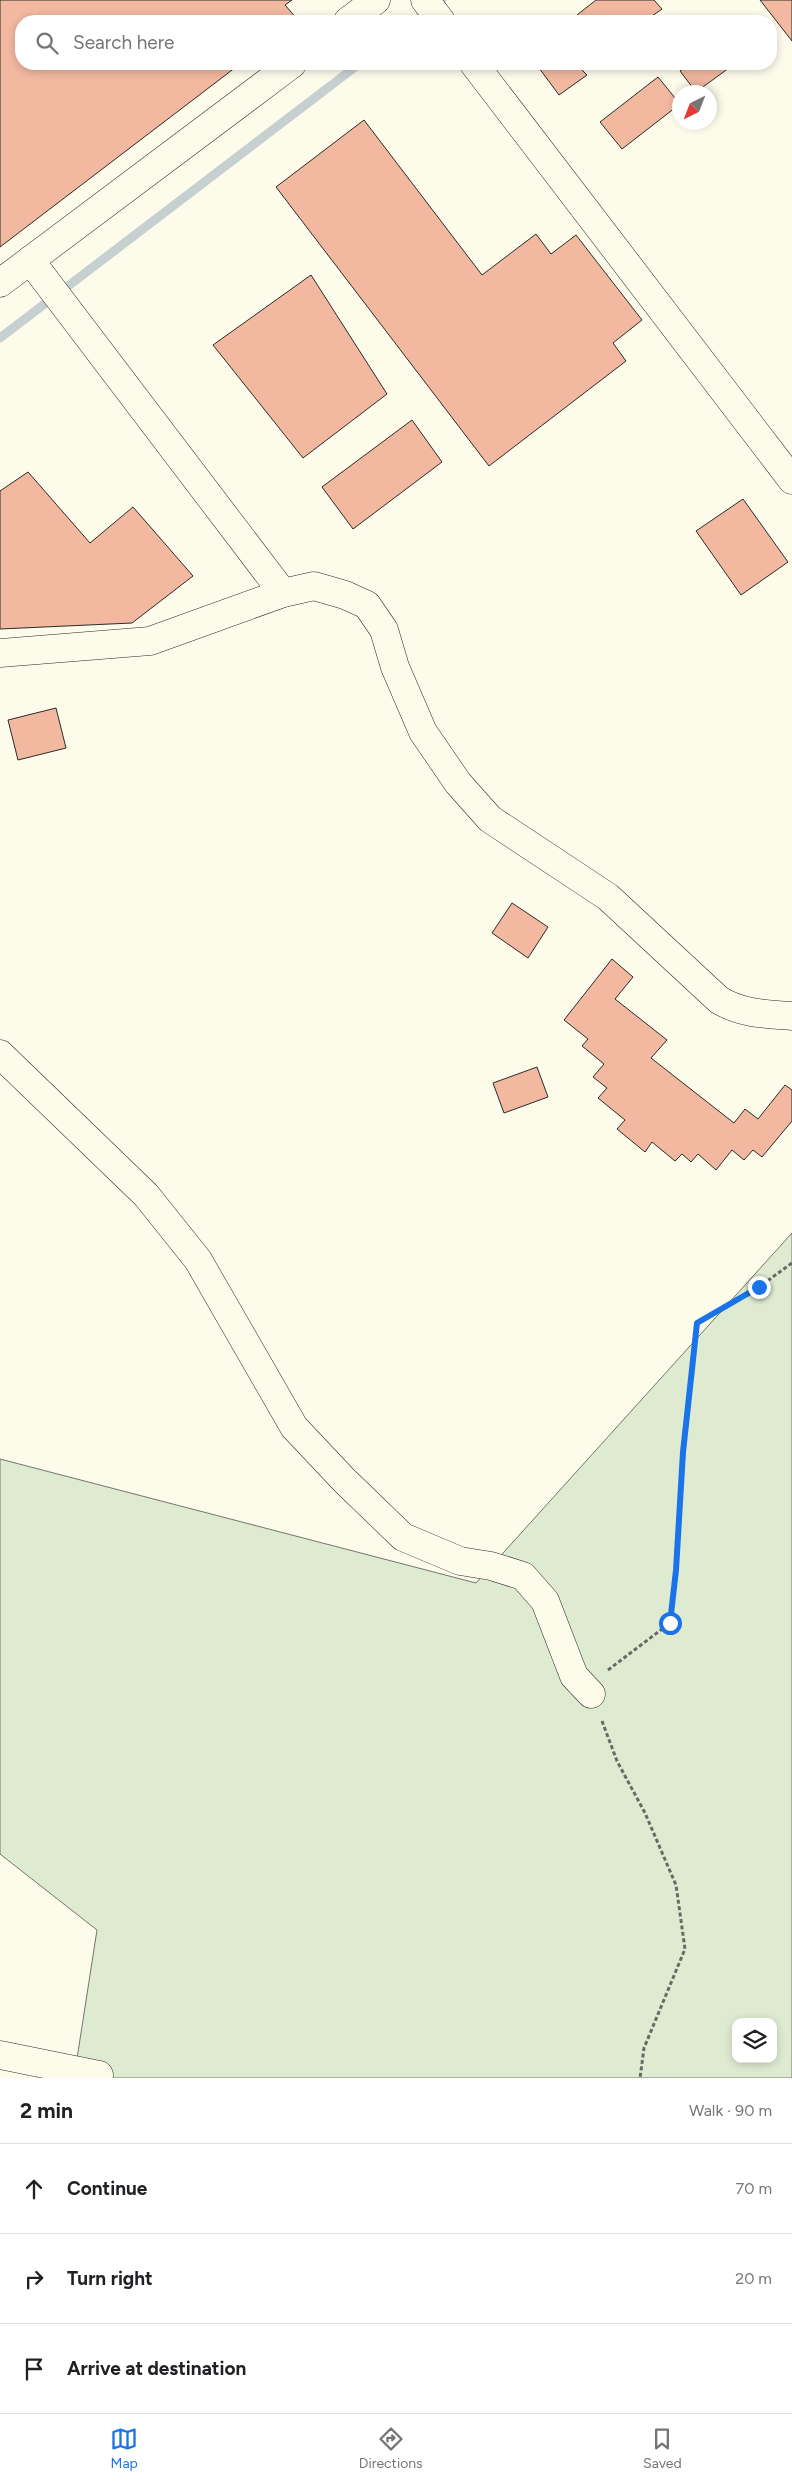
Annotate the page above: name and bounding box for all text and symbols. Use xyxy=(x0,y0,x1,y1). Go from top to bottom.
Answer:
search box xyxy=(15,15,777,70)
icon: search xyxy=(33,29,61,57)
text: Search here xyxy=(73,31,175,54)
north arrow xyxy=(672,85,717,130)
route end xyxy=(748,1276,771,1299)
route start xyxy=(659,1612,682,1635)
map controls xyxy=(732,2018,777,2063)
button: layers xyxy=(732,2018,777,2063)
text: 2 min xyxy=(20,2098,73,2123)
text: Walk · 90 m xyxy=(689,2101,772,2120)
icon: ahead xyxy=(20,2175,48,2203)
text: Continue xyxy=(67,2177,147,2200)
text: 70 m xyxy=(736,2179,772,2198)
icon: right xyxy=(20,2265,48,2293)
text: Turn right xyxy=(67,2267,153,2290)
text: 20 m xyxy=(735,2269,772,2288)
icon: arrive xyxy=(20,2355,48,2383)
text: Arrive at destination xyxy=(67,2357,246,2380)
tab: Map xyxy=(110,2425,138,2472)
tab: Directions xyxy=(359,2425,423,2472)
tab: Saved xyxy=(643,2425,682,2472)

